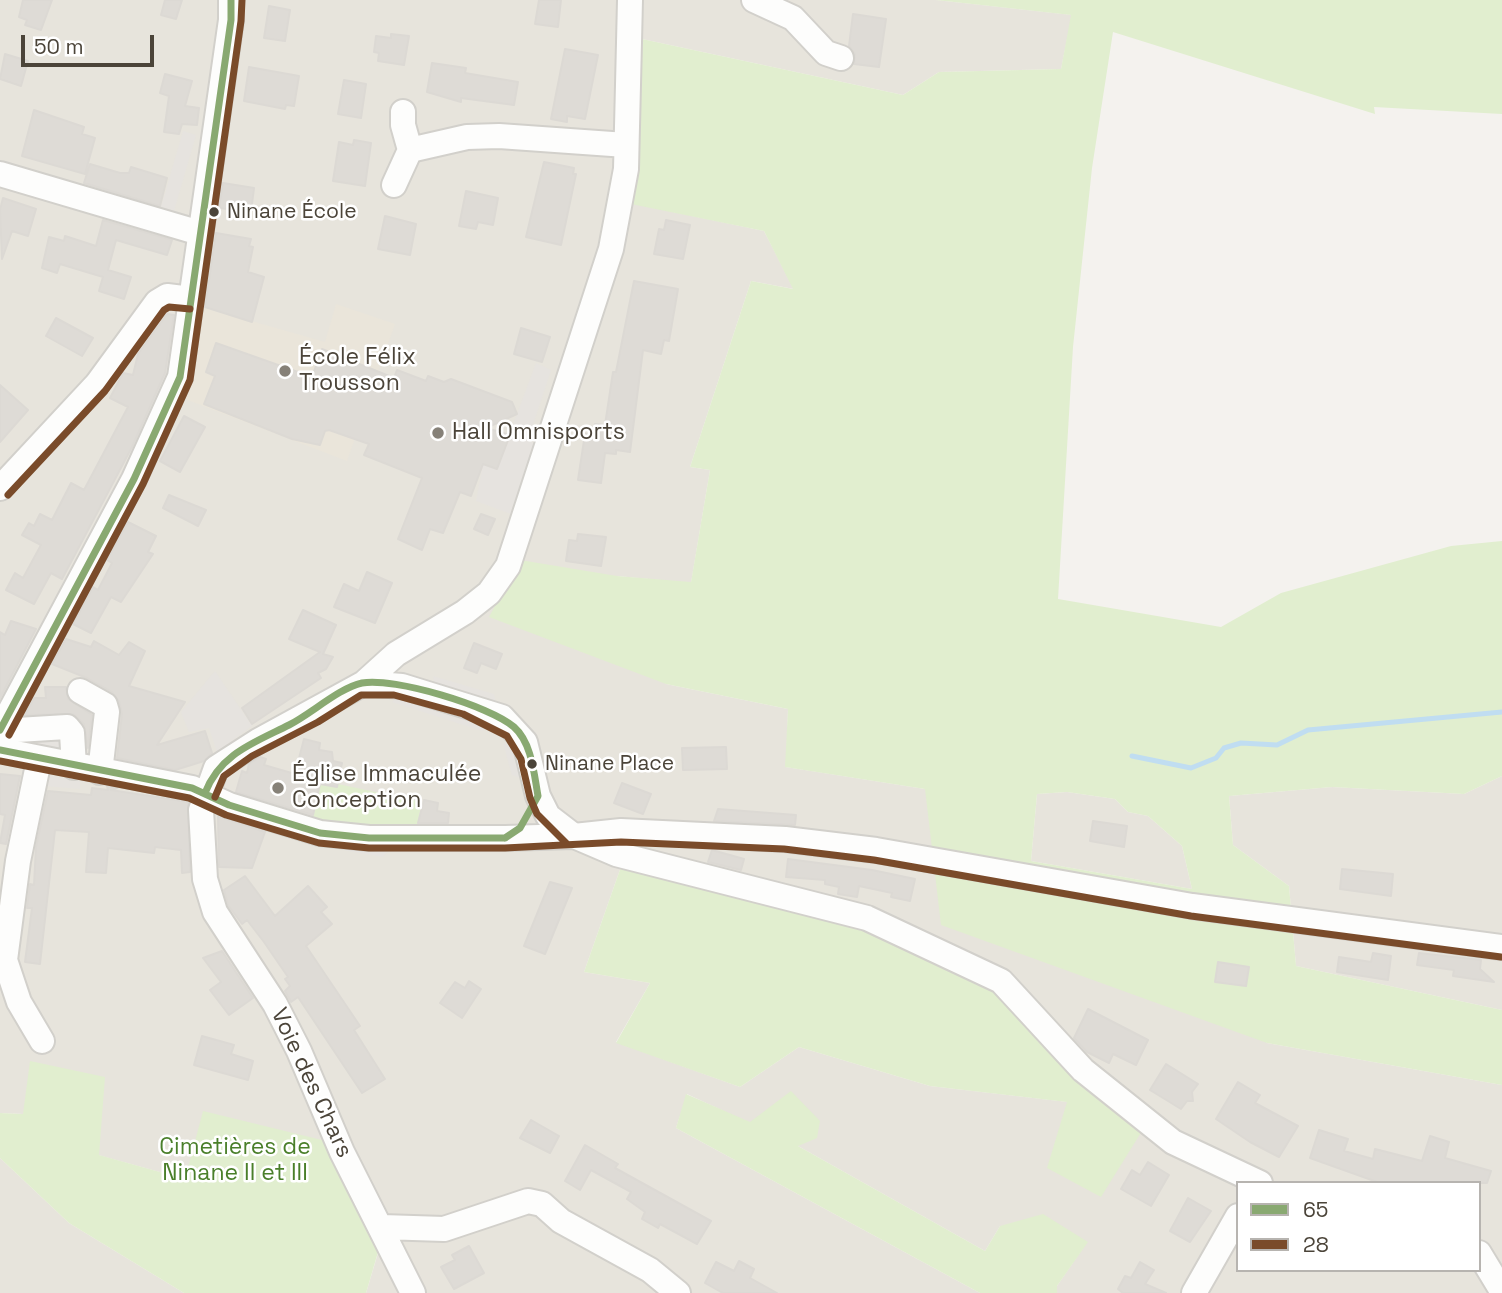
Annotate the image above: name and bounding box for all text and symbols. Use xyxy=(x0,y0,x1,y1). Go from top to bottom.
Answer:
scale bar xyxy=(24,21,158,65)
text: 50 m xyxy=(34,33,84,60)
place label: Ninane École xyxy=(227,199,357,225)
marker: Ninane École xyxy=(207,205,221,219)
place label: École Félix Trousson xyxy=(299,344,416,398)
marker: École Félix Trousson xyxy=(277,363,293,379)
place label: Hall Omnisports xyxy=(452,419,625,447)
marker: Hall Omnisports xyxy=(430,425,446,441)
place label: Ninane Place xyxy=(545,751,674,777)
marker: Ninane Place xyxy=(525,757,539,771)
place label: Église Immaculée Conception xyxy=(292,761,481,815)
marker: Église Immaculée Conception xyxy=(270,780,286,796)
street label: Voie des Chars xyxy=(264,1004,358,1162)
park label: Cimetières de Ninane II et III xyxy=(159,1134,311,1188)
legend xyxy=(1236,1181,1481,1272)
text: 65 xyxy=(1303,1196,1328,1223)
text: 28 xyxy=(1303,1231,1329,1258)

